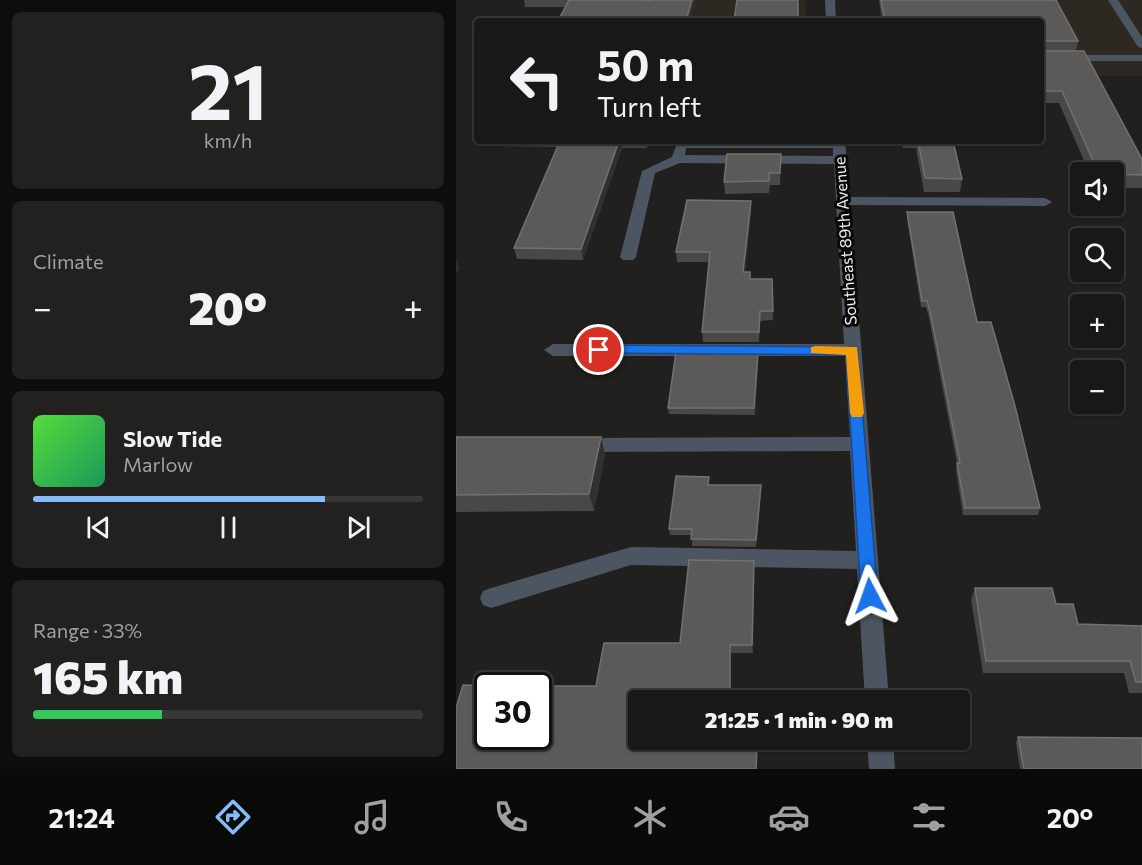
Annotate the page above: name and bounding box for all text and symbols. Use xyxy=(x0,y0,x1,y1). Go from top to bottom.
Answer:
text: 50 m xyxy=(597,38,694,90)
text: 21 xyxy=(188,41,268,136)
icon: left xyxy=(498,42,576,120)
text: Turn left xyxy=(597,90,701,123)
text: km/h xyxy=(204,128,252,152)
street label: Southeast 89th Avenue xyxy=(829,156,860,326)
map controls xyxy=(1070,162,1124,414)
button: sound xyxy=(1070,162,1124,216)
button: search xyxy=(1070,228,1124,282)
text: Climate xyxy=(33,249,103,273)
text: 20° xyxy=(188,279,267,334)
text: − xyxy=(33,286,52,327)
text: + xyxy=(404,286,423,327)
button: + xyxy=(1070,294,1124,348)
pin xyxy=(573,324,624,375)
icon: arrive xyxy=(582,333,615,366)
button: − xyxy=(1070,360,1124,414)
text: Slow Tide xyxy=(123,425,222,452)
text: Marlow xyxy=(123,452,193,476)
icon: previous xyxy=(82,511,115,544)
icon: pause xyxy=(212,511,245,544)
icon: next xyxy=(342,511,375,544)
position arrow xyxy=(838,564,902,628)
text: Range · 33% xyxy=(33,618,142,642)
text: 165 km xyxy=(33,648,183,703)
speed limit sign: 30 xyxy=(474,672,552,750)
text: 21:25 · 1 min · 90 m xyxy=(705,706,893,733)
icon: directions xyxy=(212,796,254,838)
icon: music xyxy=(351,796,393,838)
icon: phone xyxy=(490,796,532,838)
icon: climate xyxy=(629,796,671,838)
icon: car xyxy=(768,796,810,838)
icon: filters xyxy=(908,796,950,838)
text: 21:24 xyxy=(49,801,115,834)
text: 20° xyxy=(1047,801,1093,834)

